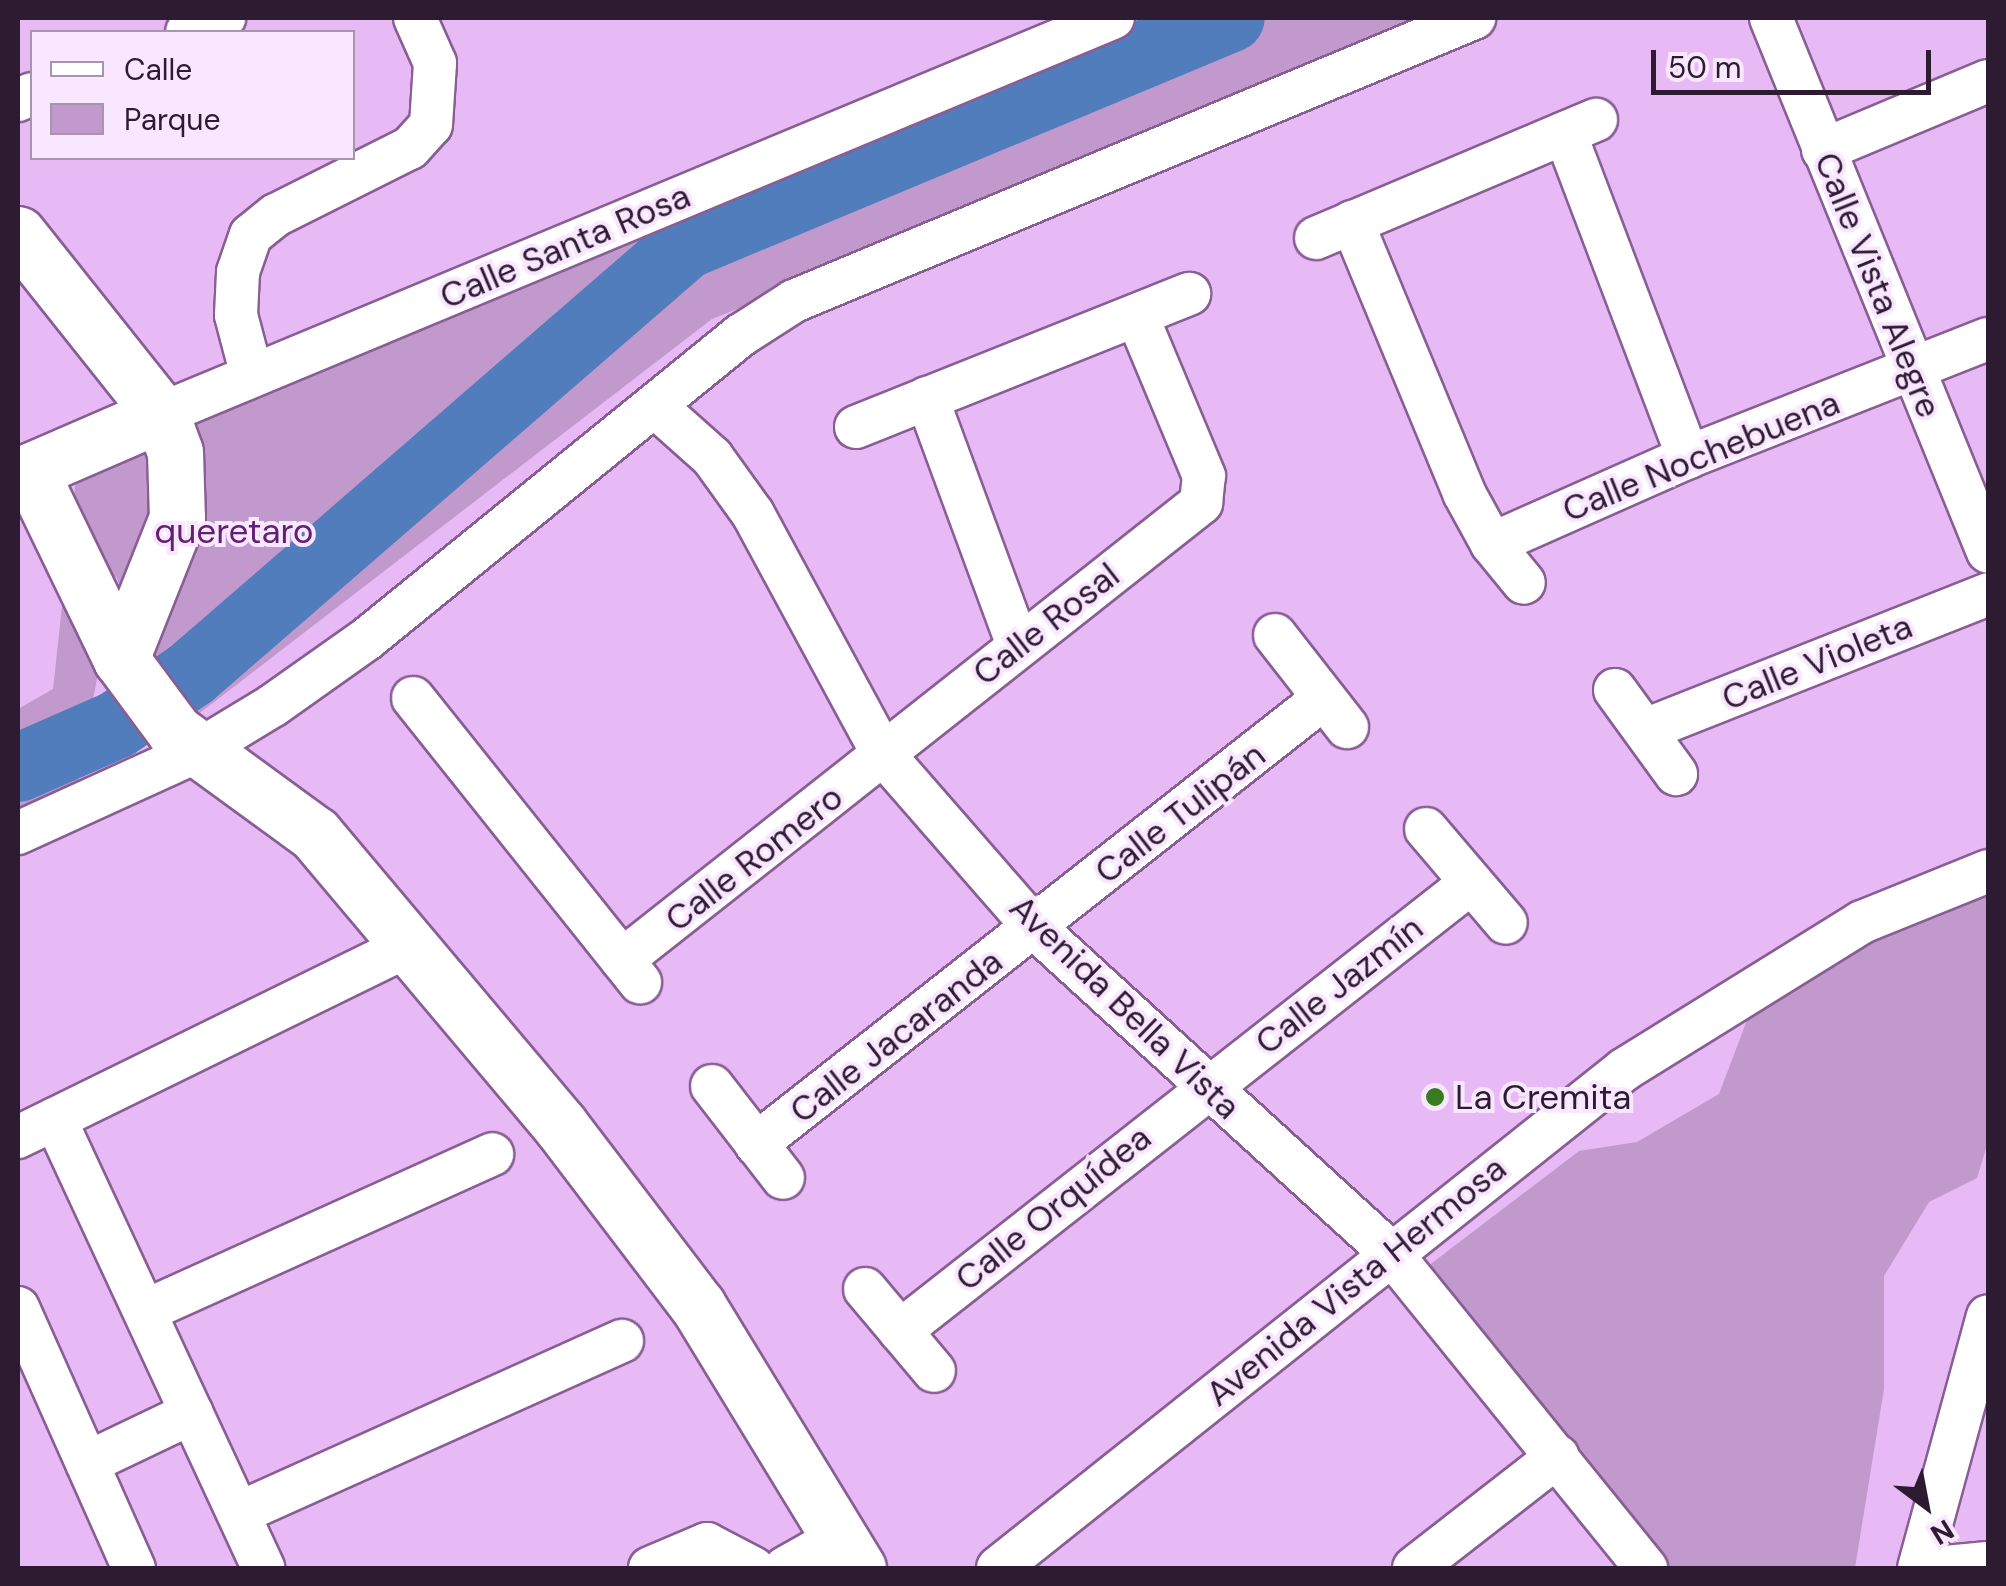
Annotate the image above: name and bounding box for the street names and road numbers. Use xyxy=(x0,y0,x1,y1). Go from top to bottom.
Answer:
street label: Calle Vista Alegre xyxy=(1806,146,1950,424)
street label: Calle Santa Rosa xyxy=(434,174,696,318)
street label: Calle Nochebuena xyxy=(1556,381,1846,531)
street label: Calle Rosal xyxy=(965,554,1127,694)
street label: Calle Violeta xyxy=(1716,605,1918,719)
street label: Calle Tulipán xyxy=(1087,734,1273,892)
street label: Calle Romero xyxy=(657,776,851,940)
street label: Avenida Bella Vista xyxy=(1001,886,1249,1128)
street label: Calle Jazmín xyxy=(1247,907,1431,1063)
street label: Calle Jacaranda xyxy=(782,940,1010,1132)
street label: Calle Orquídea xyxy=(947,1116,1159,1300)
street label: Avenida Vista Hermosa xyxy=(1198,1147,1514,1415)

